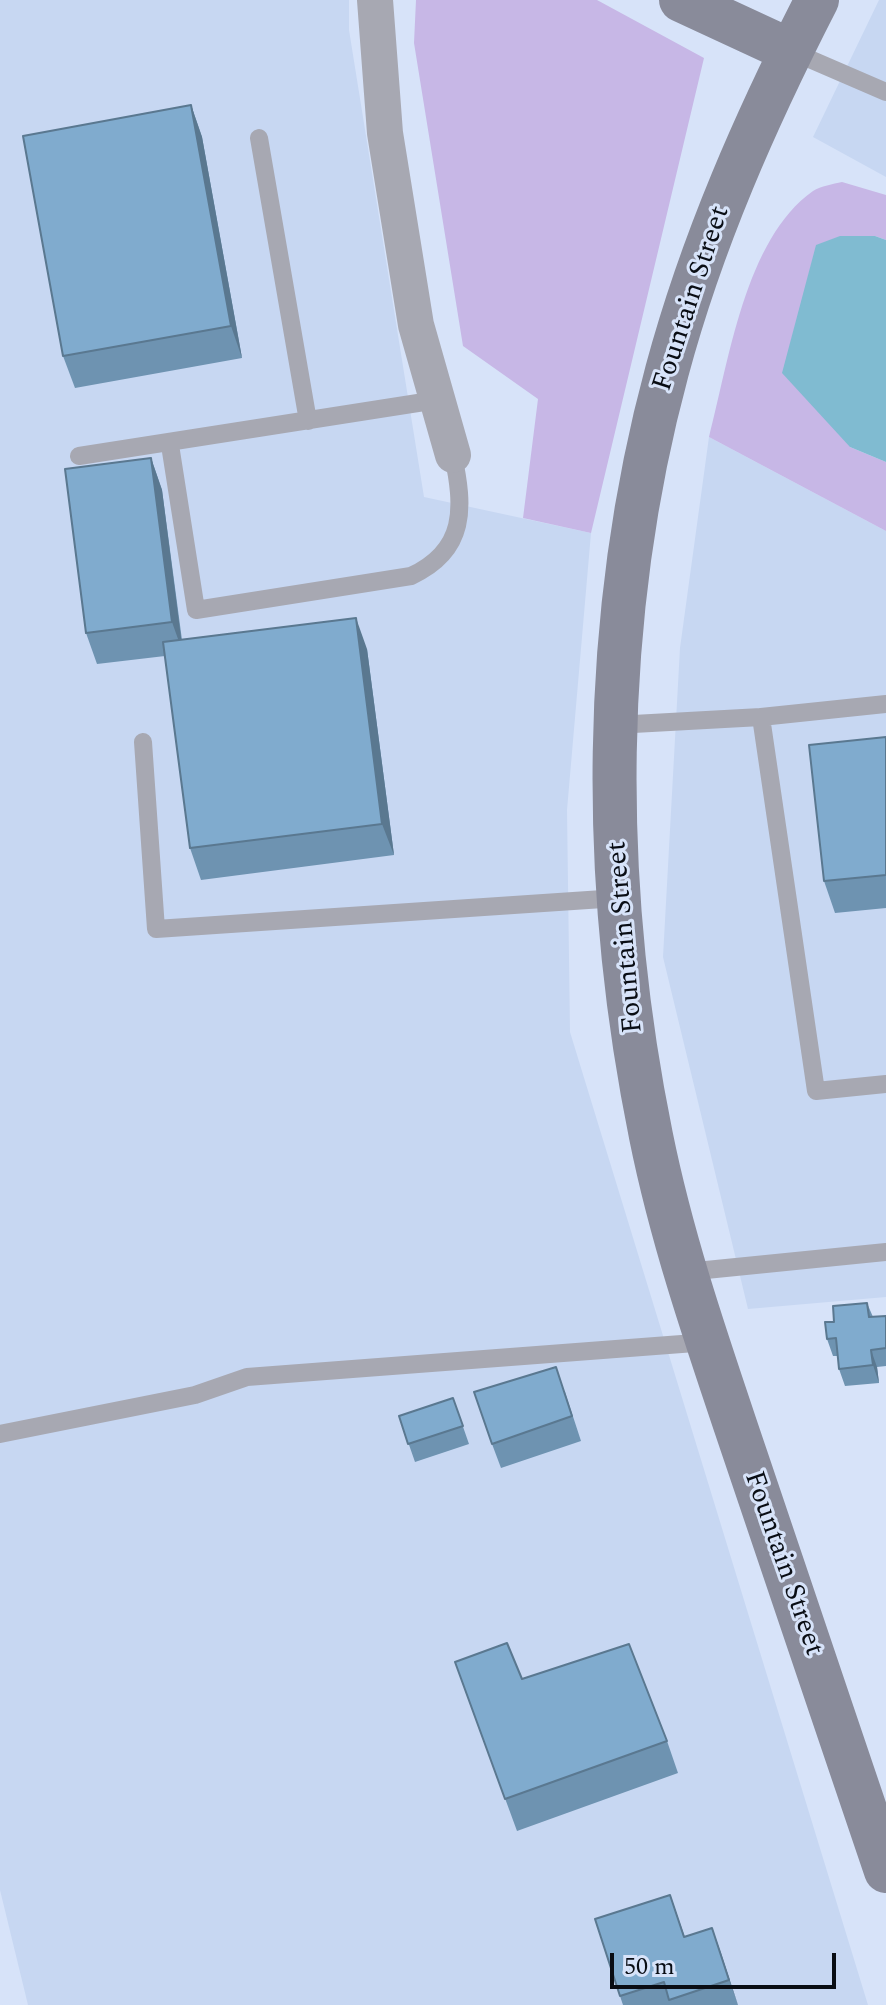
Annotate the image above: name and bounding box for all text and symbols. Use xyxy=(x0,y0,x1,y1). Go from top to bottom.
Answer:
street label: Fountain Street xyxy=(647,202,739,396)
street label: Fountain Street xyxy=(602,840,652,1034)
street label: Fountain Street xyxy=(735,1467,829,1661)
scale bar xyxy=(614,1937,840,1987)
text: 50 m xyxy=(624,1949,675,1985)

